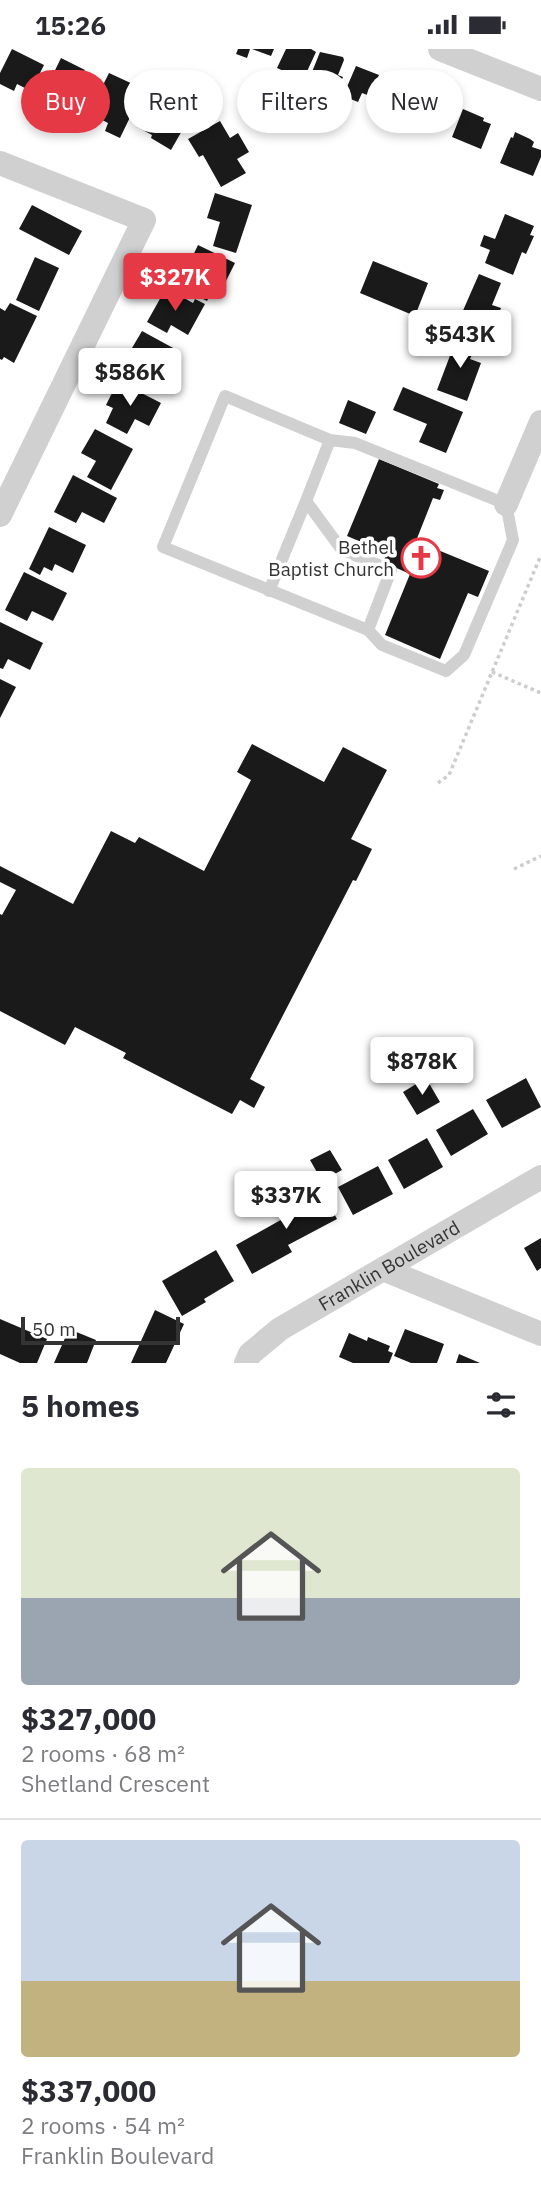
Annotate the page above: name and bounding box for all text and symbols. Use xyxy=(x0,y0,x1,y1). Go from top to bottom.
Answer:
text: 15:26 xyxy=(35,8,106,42)
chip: Buy xyxy=(21,70,110,133)
chip: Rent xyxy=(124,70,223,133)
chip: Filters xyxy=(237,70,352,133)
chip: New xyxy=(366,70,463,133)
pin: $327K xyxy=(126,253,224,313)
text: $327K xyxy=(139,261,211,291)
pin: $543K xyxy=(411,311,509,370)
text: $543K xyxy=(424,318,496,348)
pin: $586K xyxy=(81,349,179,408)
text: $586K xyxy=(94,356,166,386)
place label: Bethel Baptist Church xyxy=(268,535,394,581)
church icon: Bethel Baptist Church xyxy=(400,537,442,579)
pin: $878K xyxy=(373,1037,471,1097)
text: $878K xyxy=(386,1045,458,1075)
pin: $337K xyxy=(237,1171,335,1231)
text: $337K xyxy=(250,1179,322,1209)
street label: Franklin Boulevard xyxy=(314,1215,464,1316)
scale bar xyxy=(21,1314,180,1346)
text: 50 m xyxy=(32,1317,76,1341)
text: 5 homes xyxy=(21,1386,140,1425)
icon: filters xyxy=(482,1386,520,1424)
icon: home xyxy=(208,1513,334,1639)
text: $327,000 xyxy=(21,1699,156,1738)
text: 2 rooms · 68 m² xyxy=(21,1738,185,1768)
text: Shetland Crescent xyxy=(21,1768,210,1798)
icon: home xyxy=(208,1885,334,2011)
text: $337,000 xyxy=(21,2071,156,2110)
text: 2 rooms · 54 m² xyxy=(21,2110,185,2140)
text: Franklin Boulevard xyxy=(21,2140,214,2170)

